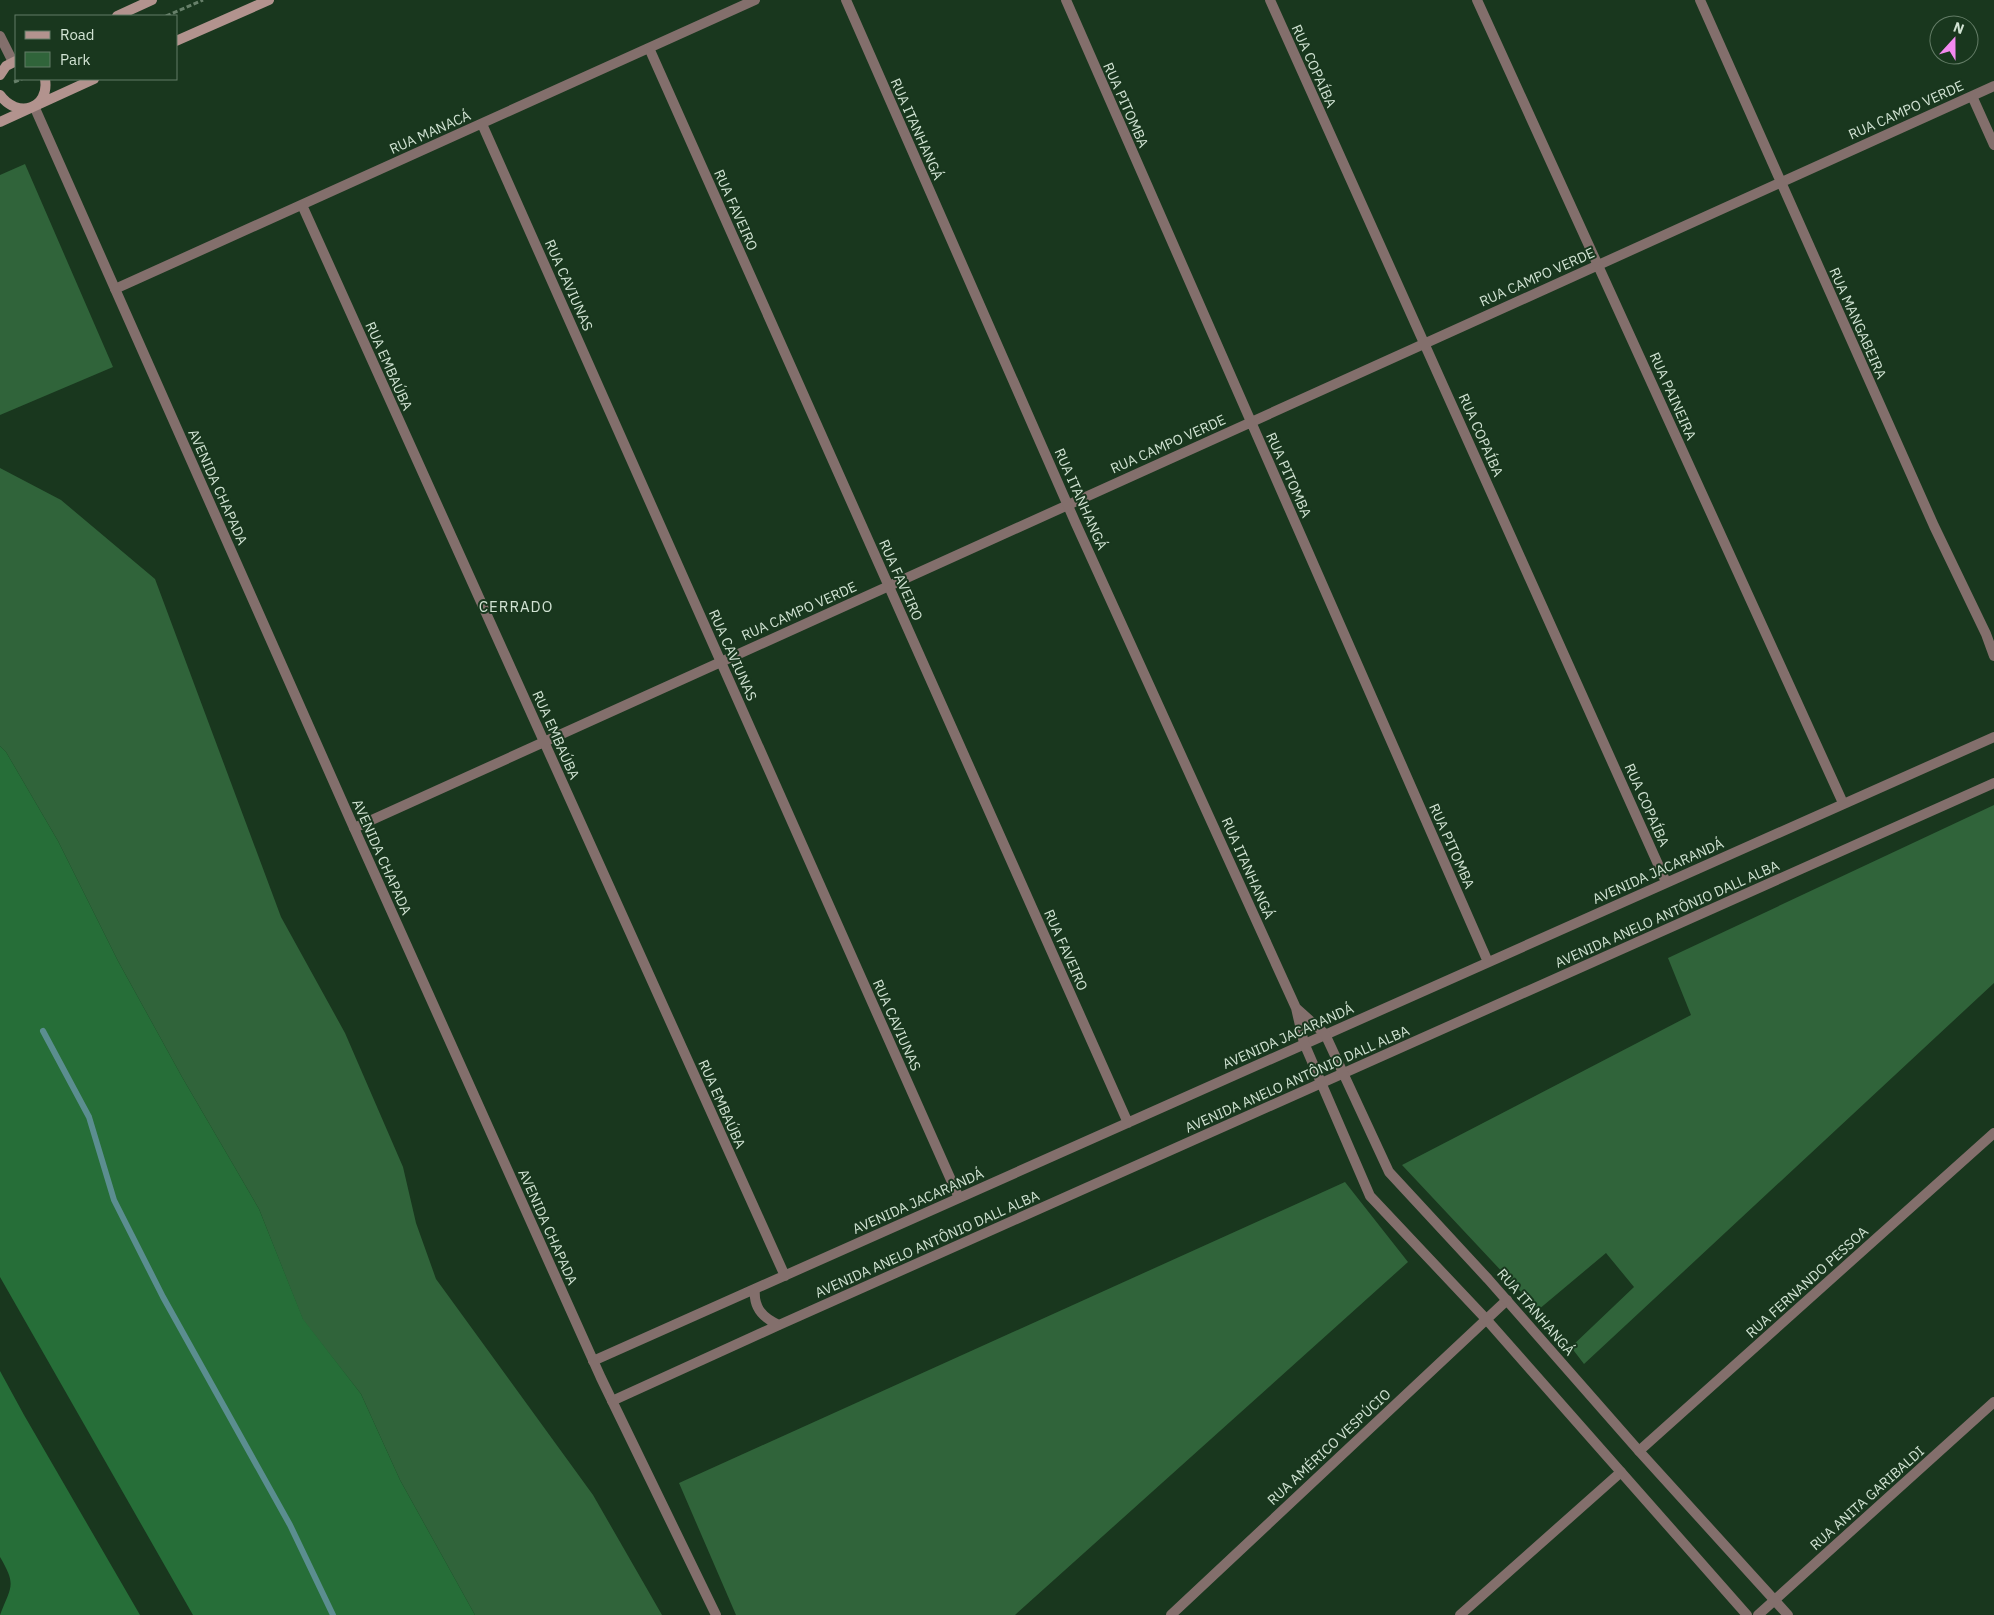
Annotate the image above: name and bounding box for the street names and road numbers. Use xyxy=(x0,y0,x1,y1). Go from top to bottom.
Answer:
street label: RUA COPAÍBA xyxy=(1288,21,1341,110)
street label: RUA PITOMBA xyxy=(1099,60,1153,150)
street label: RUA ITANHANGÁ xyxy=(887,75,948,183)
street label: RUA CAMPO VERDE xyxy=(1846,76,1966,144)
street label: RUA MANACÁ xyxy=(386,105,473,158)
street label: RUA FAVEIRO xyxy=(710,167,762,253)
street label: RUA CAVIUNAS xyxy=(541,237,597,333)
street label: RUA CAMPO VERDE xyxy=(1477,243,1597,311)
street label: RUA MANGABEIRA xyxy=(1825,264,1891,382)
street label: RUA EMBAÚBA xyxy=(361,318,418,413)
street label: RUA PAINEIRA xyxy=(1646,349,1700,443)
street label: RUA COPAÍBA xyxy=(1455,390,1508,479)
street label: RUA CAMPO VERDE xyxy=(1108,410,1228,478)
street label: AVENIDA CHAPADA xyxy=(184,426,252,548)
street label: RUA PITOMBA xyxy=(1262,430,1316,520)
street label: RUA ITANHANGÁ xyxy=(1051,445,1112,553)
street label: RUA FAVEIRO xyxy=(875,537,927,623)
street label: RUA CAMPO VERDE xyxy=(739,577,859,645)
street label: RUA CAVIUNAS xyxy=(705,607,761,703)
street label: RUA EMBAÚBA xyxy=(528,687,585,782)
street label: RUA COPAÍBA xyxy=(1621,760,1674,849)
street label: AVENIDA CHAPADA xyxy=(348,796,416,918)
street label: RUA PITOMBA xyxy=(1425,801,1479,891)
street label: RUA ITANHANGÁ xyxy=(1218,814,1279,922)
street label: AVENIDA JACARANDÁ xyxy=(1589,833,1726,908)
street label: AVENIDA ANELO ANTÔNIO DALL ALBA xyxy=(1552,855,1782,972)
street label: RUA FAVEIRO xyxy=(1040,907,1092,993)
street label: RUA CAVIUNAS xyxy=(869,977,925,1073)
street label: AVENIDA JACARANDÁ xyxy=(1219,998,1356,1073)
street label: AVENIDA ANELO ANTÔNIO DALL ALBA xyxy=(1182,1020,1412,1137)
street label: RUA EMBAÚBA xyxy=(694,1056,751,1151)
street label: AVENIDA JACARANDÁ xyxy=(849,1163,986,1238)
street label: AVENIDA CHAPADA xyxy=(514,1166,582,1288)
street label: AVENIDA ANELO ANTÔNIO DALL ALBA xyxy=(812,1185,1042,1302)
street label: RUA FERNANDO PESSOA xyxy=(1742,1222,1872,1342)
street label: RUA ITANHANGÁ xyxy=(1493,1264,1579,1359)
street label: RUA AMÉRICO VESPÚCIO xyxy=(1263,1384,1395,1509)
street label: RUA ANITA GARIBALDI xyxy=(1806,1442,1928,1554)

